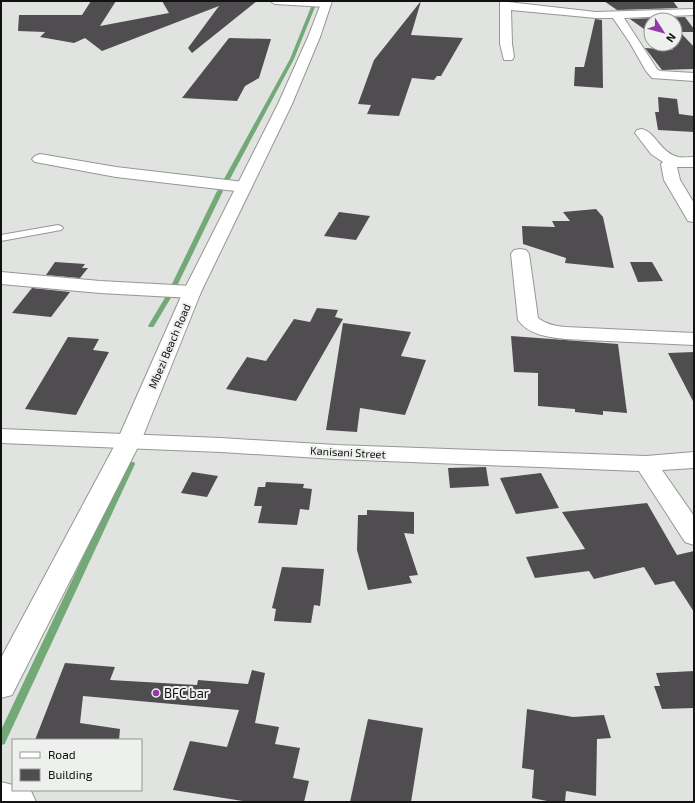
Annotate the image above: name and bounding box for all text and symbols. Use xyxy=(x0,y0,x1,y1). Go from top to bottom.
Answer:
north arrow xyxy=(643,12,683,52)
text: N xyxy=(664,31,679,45)
street label: Mbezi Beach Road xyxy=(145,302,193,390)
street label: Kanisani Street xyxy=(310,444,386,460)
place label: BFC bar xyxy=(164,685,209,701)
marker: BFC bar xyxy=(151,688,161,698)
legend xyxy=(12,739,142,791)
text: Road xyxy=(48,747,76,761)
text: Building xyxy=(48,767,93,781)

